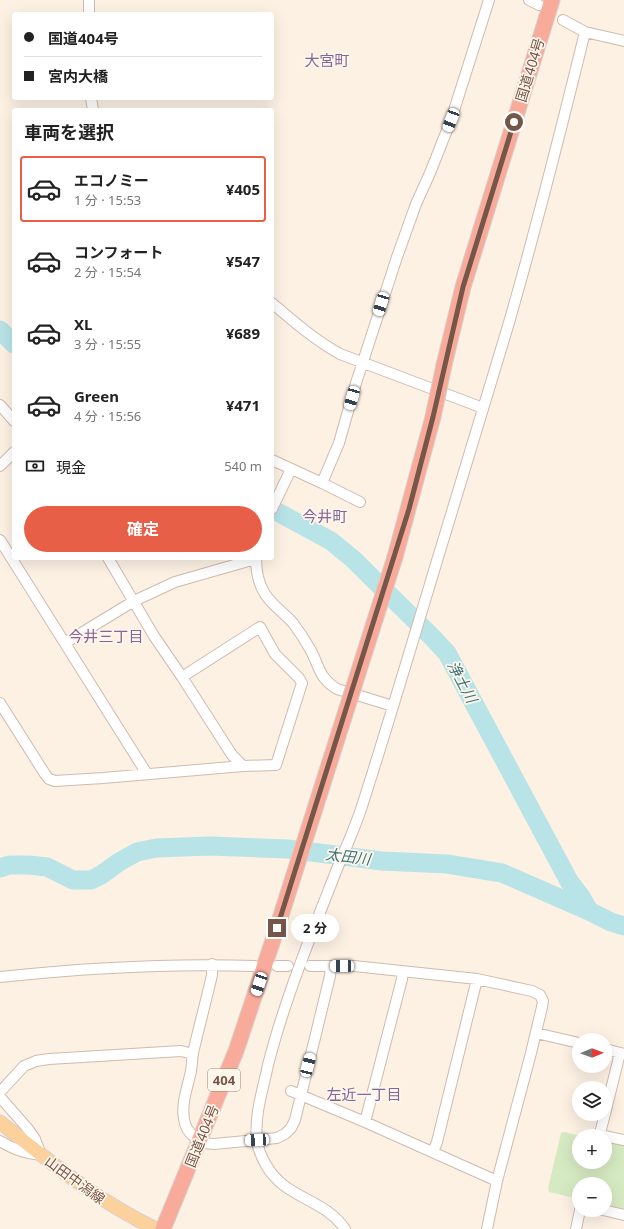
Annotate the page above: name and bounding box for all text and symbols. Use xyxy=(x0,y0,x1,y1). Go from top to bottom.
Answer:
text: 国道404号 xyxy=(48,28,119,48)
street label: 国道404号 xyxy=(511,36,548,104)
district label: 大宮町 xyxy=(304,50,350,70)
text: 宮内大橋 xyxy=(48,66,108,86)
car xyxy=(441,107,461,133)
route start xyxy=(505,113,523,131)
text: 車両を選択 xyxy=(24,120,114,144)
text: エコノミー xyxy=(74,170,149,190)
icon: car xyxy=(26,171,62,207)
text: ¥405 xyxy=(226,179,260,199)
text: 1 分 · 15:53 xyxy=(74,191,141,209)
text: コンフォート xyxy=(74,242,164,262)
icon: car xyxy=(26,243,62,279)
text: ¥547 xyxy=(226,251,260,271)
text: 2 分 · 15:54 xyxy=(74,263,141,281)
car xyxy=(372,291,390,317)
text: XL xyxy=(74,314,92,334)
icon: car xyxy=(26,315,62,351)
text: ¥689 xyxy=(226,323,260,343)
text: 3 分 · 15:55 xyxy=(74,335,141,353)
car xyxy=(343,385,361,411)
text: Green xyxy=(74,386,119,406)
icon: car xyxy=(26,387,62,423)
text: ¥471 xyxy=(226,395,260,415)
text: 4 分 · 15:56 xyxy=(74,407,141,425)
icon: cash xyxy=(24,455,46,477)
text: 現金 xyxy=(56,457,86,477)
text: 540 m xyxy=(224,457,262,475)
button: 確定 xyxy=(24,506,262,552)
district label: 今井町 xyxy=(302,506,348,526)
district label: 今井三丁目 xyxy=(68,626,144,646)
water label: 浄土川 xyxy=(443,657,483,708)
water label: 太田川 xyxy=(325,843,374,869)
callout: 2 分 xyxy=(291,914,339,942)
route end xyxy=(268,919,286,937)
text: 2 分 xyxy=(303,919,327,937)
car xyxy=(330,960,354,972)
car xyxy=(250,971,268,997)
north arrow xyxy=(572,1033,612,1073)
map controls xyxy=(572,1033,612,1217)
car xyxy=(299,1052,317,1078)
road number: 404 xyxy=(208,1069,240,1091)
button: layers xyxy=(572,1081,612,1121)
district label: 左近一丁目 xyxy=(326,1084,402,1104)
street label: 国道404号 xyxy=(180,1102,223,1170)
button: + xyxy=(572,1129,612,1169)
car xyxy=(245,1133,269,1147)
street label: 山田中潟線 xyxy=(41,1151,109,1208)
button: − xyxy=(572,1177,612,1217)

